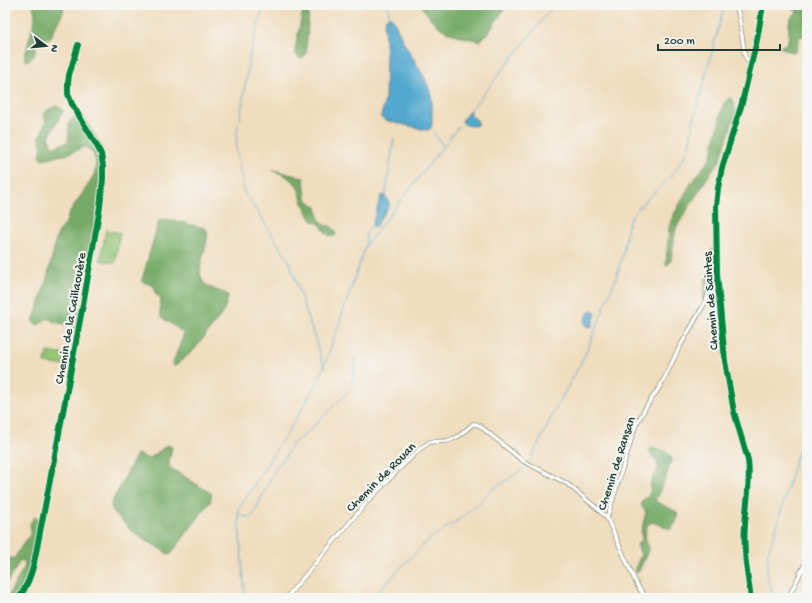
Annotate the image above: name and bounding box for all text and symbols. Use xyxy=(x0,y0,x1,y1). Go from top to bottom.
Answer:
north arrow xyxy=(26,26,66,66)
scale bar xyxy=(658,26,780,52)
text: 200 m xyxy=(664,35,695,49)
text: N xyxy=(47,43,60,53)
street label: Chemin de Saintes xyxy=(700,250,722,350)
street label: Chemin de la Caillaouère xyxy=(52,251,90,385)
street label: Chemin de Ransan xyxy=(595,414,640,513)
street label: Chemin de Rouan xyxy=(344,439,420,516)

